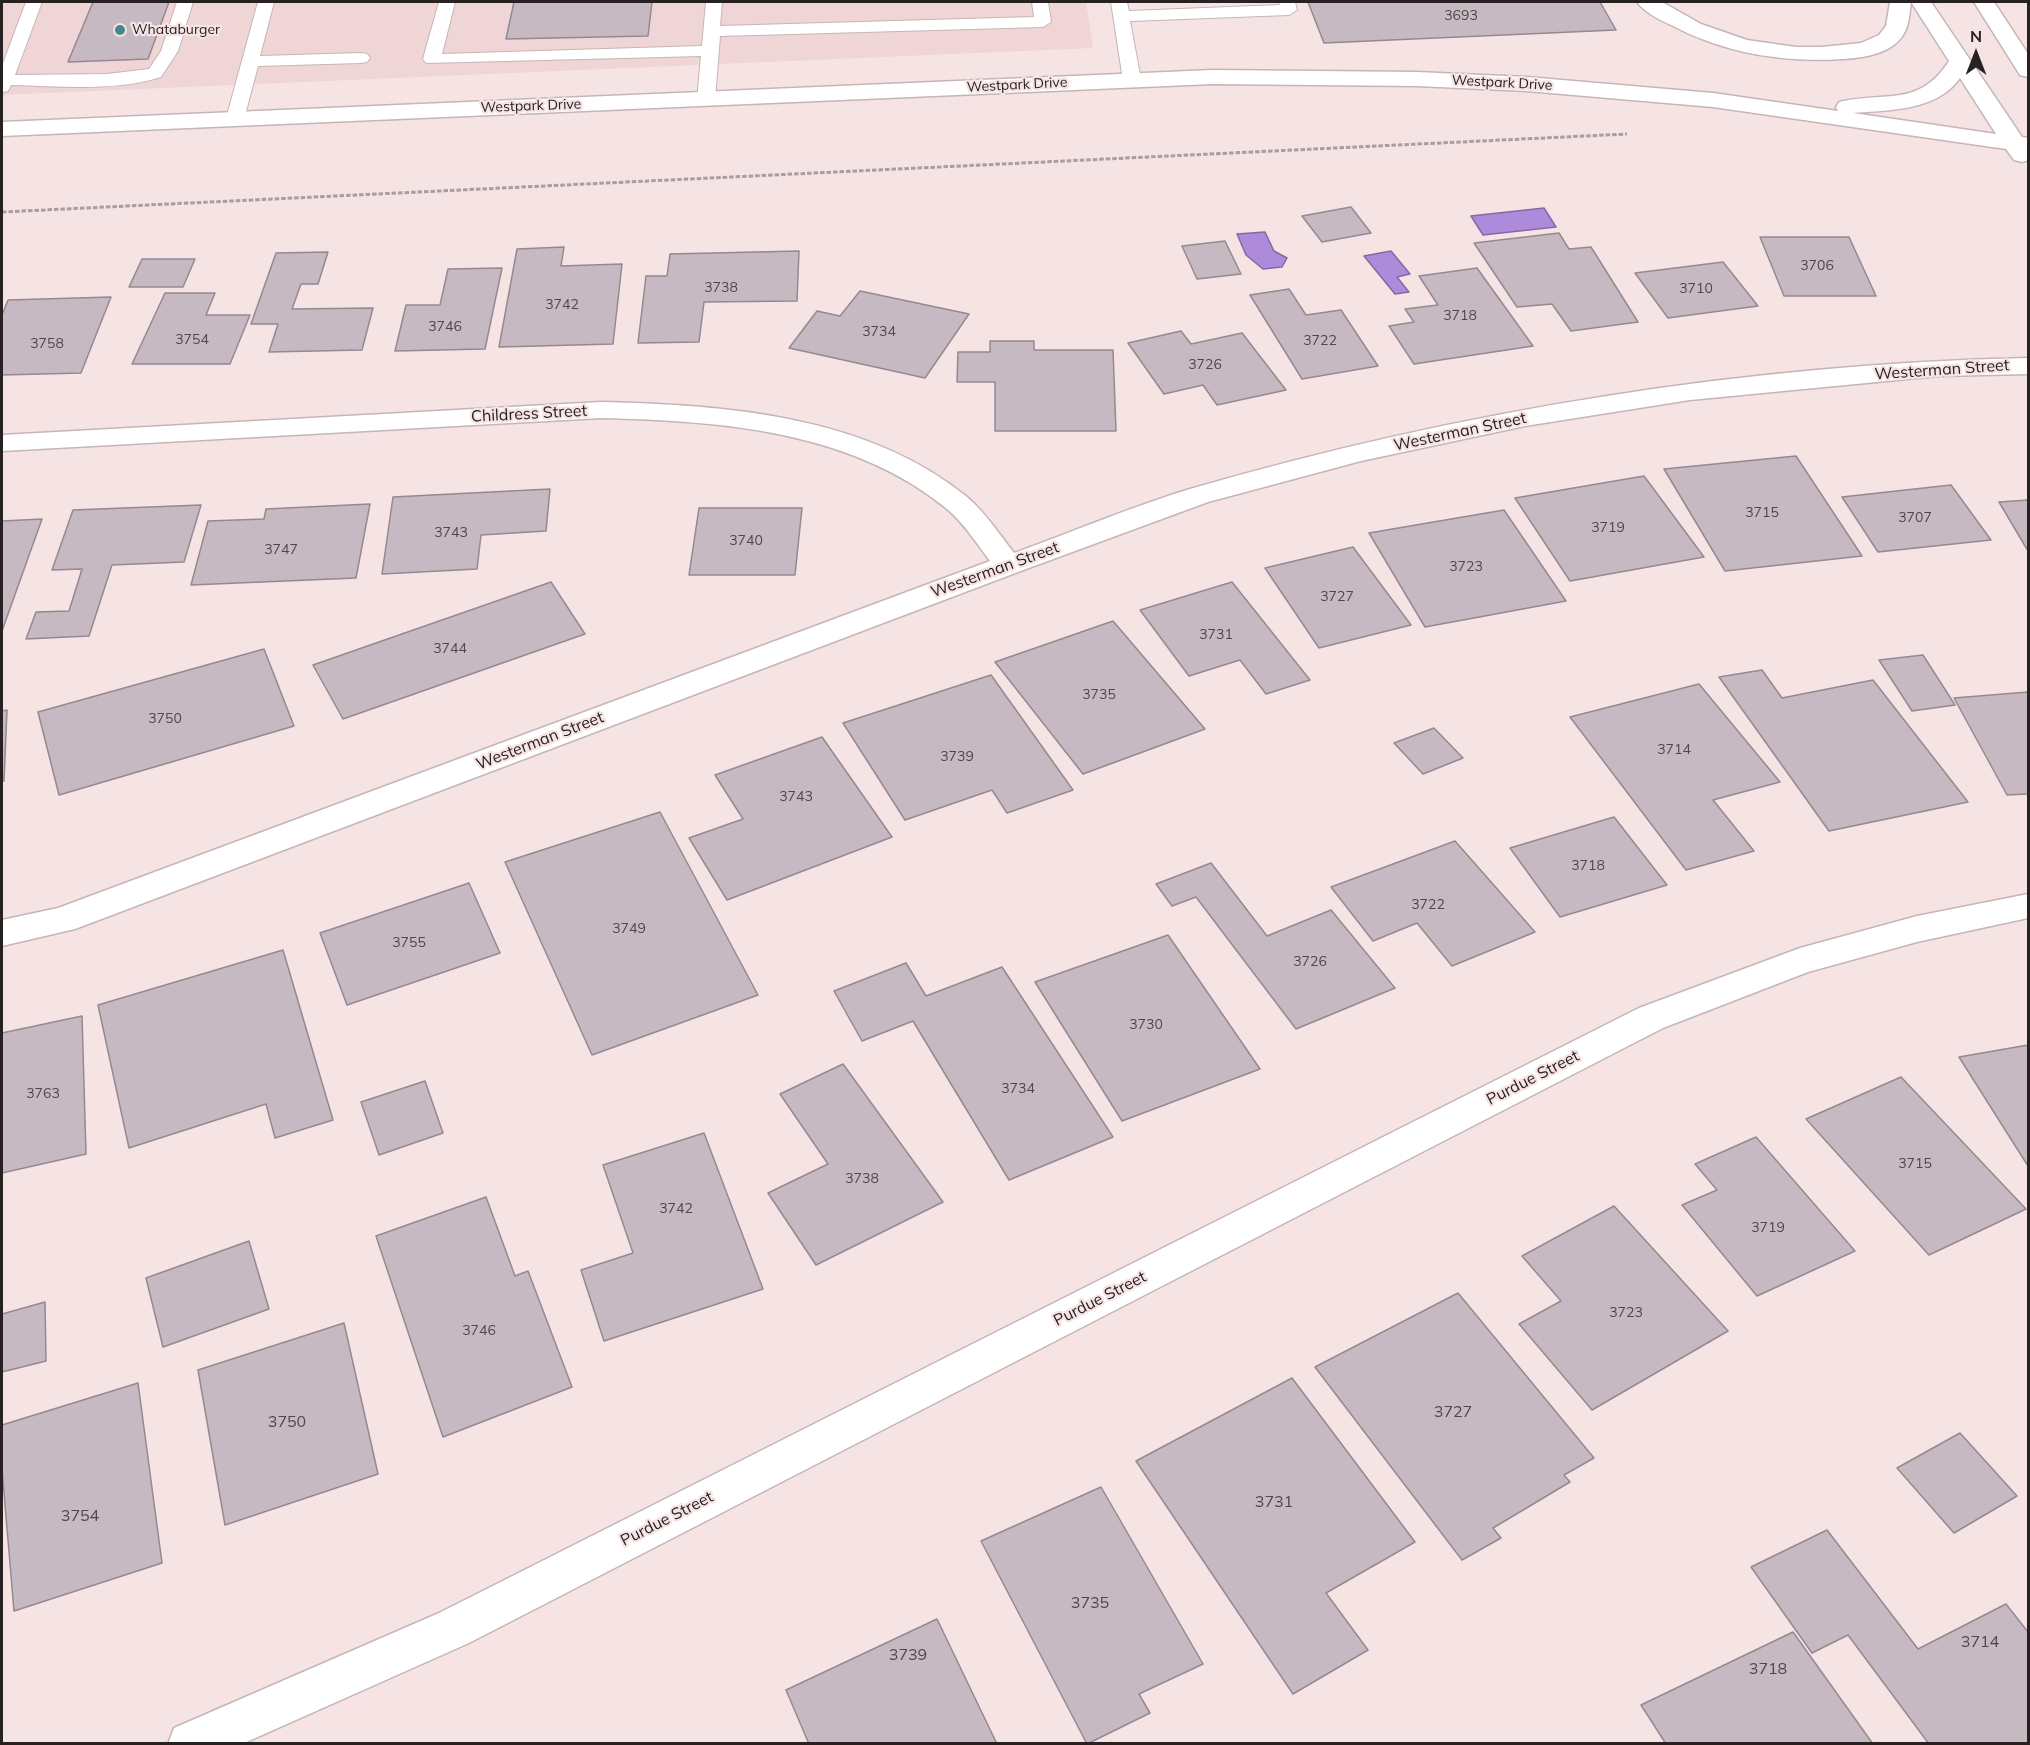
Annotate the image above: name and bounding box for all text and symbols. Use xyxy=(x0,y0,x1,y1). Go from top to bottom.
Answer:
house number: 3693 xyxy=(1444,8,1478,24)
place label: Whataburger xyxy=(132,22,220,38)
marker: Whataburger xyxy=(113,23,127,37)
north arrow xyxy=(1946,24,2006,84)
text: N xyxy=(1970,26,1982,46)
street label: Westpark Drive xyxy=(1451,72,1553,94)
street label: Westpark Drive xyxy=(966,74,1068,96)
street label: Westpark Drive xyxy=(480,96,582,116)
house number: 3706 xyxy=(1800,258,1834,274)
house number: 3738 xyxy=(704,280,738,296)
house number: 3710 xyxy=(1679,281,1713,297)
house number: 3742 xyxy=(545,297,579,313)
house number: 3718 xyxy=(1443,308,1477,324)
house number: 3746 xyxy=(428,319,462,335)
house number: 3734 xyxy=(862,324,896,340)
house number: 3754 xyxy=(175,332,209,348)
house number: 3722 xyxy=(1303,333,1337,349)
house number: 3758 xyxy=(30,336,64,352)
street label: Westerman Street xyxy=(1874,356,2010,384)
house number: 3726 xyxy=(1188,357,1222,373)
street label: Childress Street xyxy=(470,401,588,427)
street label: Westerman Street xyxy=(1392,409,1528,455)
house number: 3715 xyxy=(1745,505,1779,521)
house number: 3707 xyxy=(1898,510,1932,526)
house number: 3719 xyxy=(1591,520,1625,536)
house number: 3743 xyxy=(434,525,468,541)
house number: 3740 xyxy=(729,533,763,549)
street label: Westerman Street xyxy=(928,538,1062,602)
house number: 3747 xyxy=(264,542,298,558)
house number: 3723 xyxy=(1449,559,1483,575)
house number: 3727 xyxy=(1320,589,1354,605)
house number: 3731 xyxy=(1199,627,1233,643)
house number: 3744 xyxy=(433,641,467,657)
house number: 3735 xyxy=(1082,687,1116,703)
street label: Westerman Street xyxy=(474,708,606,774)
house number: 3750 xyxy=(148,711,182,727)
house number: 3714 xyxy=(1657,742,1691,758)
house number: 3739 xyxy=(940,749,974,765)
house number: 3743 xyxy=(779,789,813,805)
house number: 3718 xyxy=(1571,858,1605,874)
house number: 3722 xyxy=(1411,897,1445,913)
house number: 3749 xyxy=(612,921,646,937)
house number: 3755 xyxy=(392,935,426,951)
house number: 3726 xyxy=(1293,954,1327,970)
house number: 3730 xyxy=(1129,1017,1163,1033)
street label: Purdue Street xyxy=(1484,1046,1582,1110)
house number: 3734 xyxy=(1001,1081,1035,1097)
house number: 3763 xyxy=(26,1086,60,1102)
house number: 3715 xyxy=(1898,1156,1932,1172)
house number: 3738 xyxy=(845,1171,879,1187)
house number: 3742 xyxy=(659,1201,693,1217)
house number: 3719 xyxy=(1751,1220,1785,1236)
street label: Purdue Street xyxy=(1051,1267,1149,1331)
house number: 3723 xyxy=(1609,1305,1643,1321)
house number: 3746 xyxy=(462,1323,496,1339)
house number: 3727 xyxy=(1434,1402,1472,1422)
house number: 3750 xyxy=(268,1412,306,1432)
street label: Purdue Street xyxy=(618,1487,716,1551)
house number: 3731 xyxy=(1255,1492,1293,1512)
house number: 3754 xyxy=(61,1506,99,1526)
house number: 3735 xyxy=(1071,1593,1109,1613)
house number: 3714 xyxy=(1961,1632,1999,1652)
house number: 3739 xyxy=(889,1645,927,1665)
house number: 3718 xyxy=(1749,1659,1787,1679)

